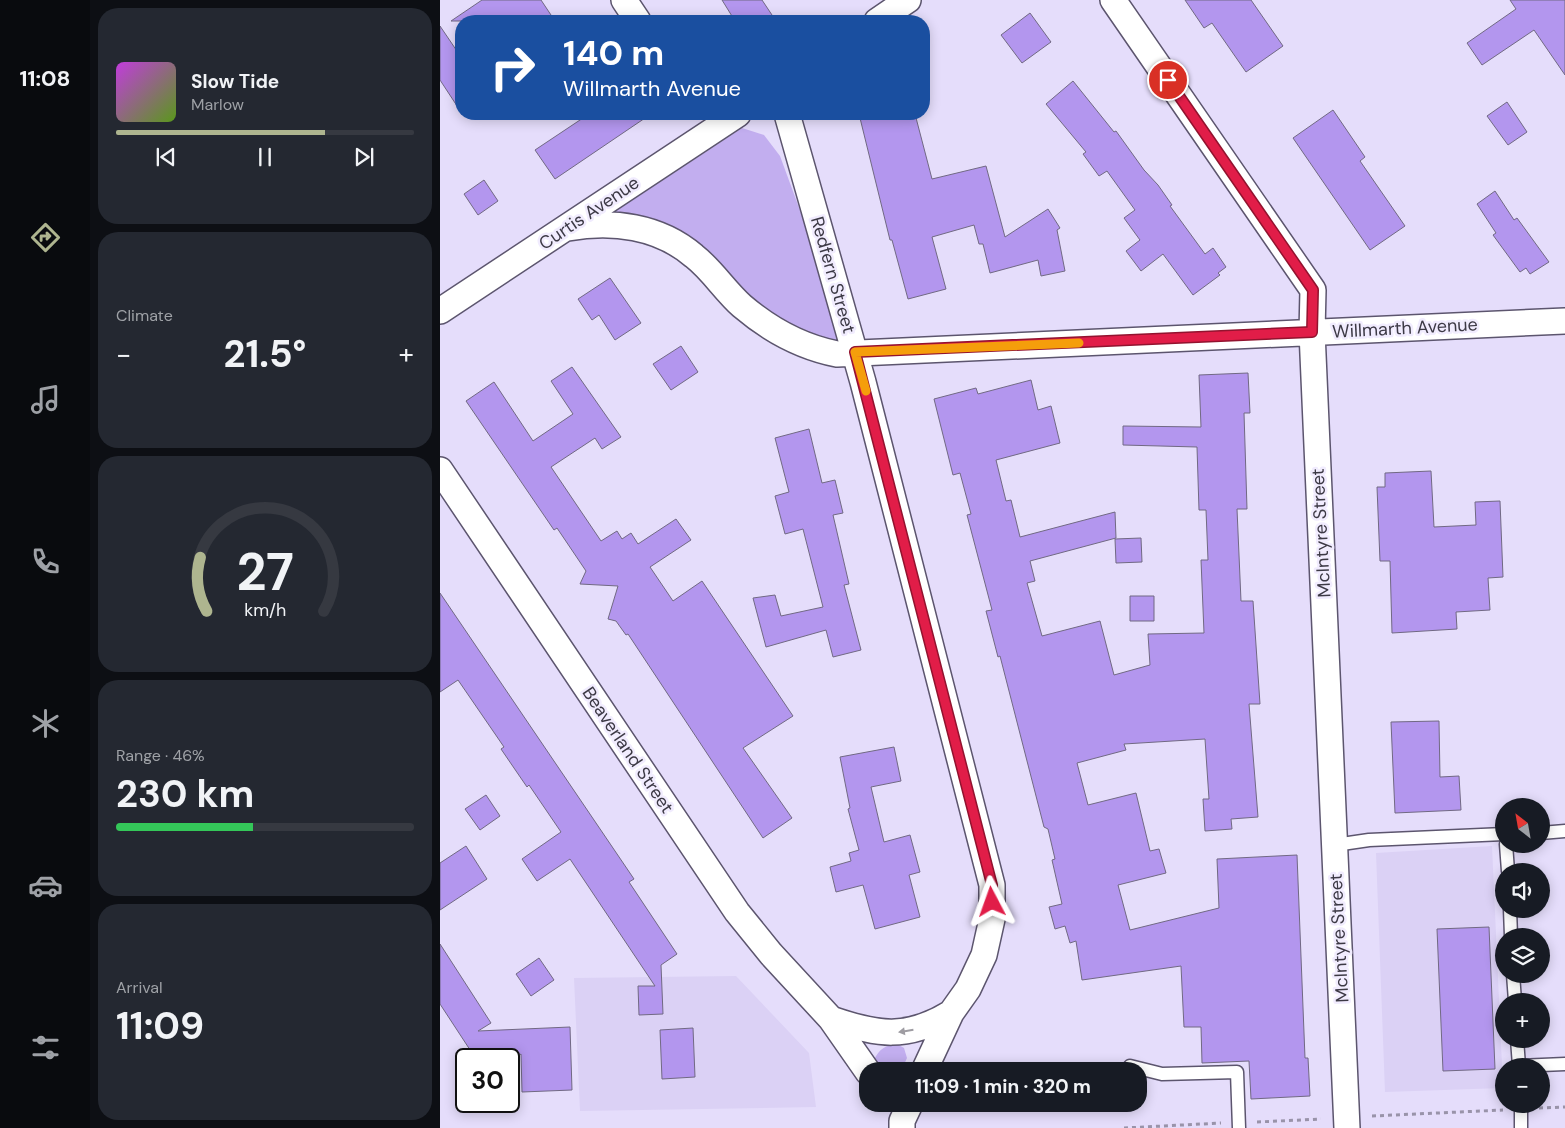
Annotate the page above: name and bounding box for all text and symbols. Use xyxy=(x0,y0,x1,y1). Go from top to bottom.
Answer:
text: 140 m xyxy=(563,30,664,76)
icon: right xyxy=(480,35,545,100)
pin xyxy=(1147,59,1189,101)
text: 11:08 xyxy=(19,64,71,93)
icon: arrive xyxy=(1154,66,1182,94)
text: Slow Tide xyxy=(191,69,279,94)
text: Willmarth Avenue xyxy=(563,74,741,103)
text: Marlow xyxy=(191,94,244,115)
icon: previous xyxy=(152,143,180,171)
icon: pause xyxy=(251,143,279,171)
icon: next xyxy=(350,143,378,171)
street label: Curtis Avenue xyxy=(534,171,644,255)
street label: Redfern Street xyxy=(805,214,861,336)
icon: directions xyxy=(28,220,63,255)
text: Climate xyxy=(116,305,173,326)
street label: Willmarth Avenue xyxy=(1332,312,1478,344)
text: 21.5° xyxy=(224,329,306,379)
text: − xyxy=(116,336,131,373)
text: + xyxy=(399,336,414,373)
icon: music xyxy=(28,382,63,417)
street label: McIntyre Street xyxy=(1306,468,1336,598)
text: 27 xyxy=(236,538,294,606)
icon: phone xyxy=(28,544,63,579)
text: km/h xyxy=(244,598,286,622)
street label: Beaverland Street xyxy=(577,682,679,818)
icon: climate xyxy=(28,706,63,741)
text: Range · 46% xyxy=(116,745,205,766)
text: 230 km xyxy=(116,769,254,819)
north arrow xyxy=(1495,798,1550,852)
map controls xyxy=(1495,798,1550,1113)
button: sound xyxy=(1495,863,1550,918)
icon: car xyxy=(28,868,63,903)
street label: McIntyre Street xyxy=(1324,873,1354,1003)
position arrow xyxy=(965,875,1017,927)
button: layers xyxy=(1495,928,1550,983)
text: Arrival xyxy=(116,977,163,998)
button: + xyxy=(1495,993,1550,1048)
text: 11:09 xyxy=(116,1001,204,1051)
one-way arrow xyxy=(898,1028,914,1036)
icon: filters xyxy=(28,1030,63,1065)
speed limit sign: 30 xyxy=(455,1048,520,1113)
button: − xyxy=(1495,1058,1550,1113)
text: 11:09 · 1 min · 320 m xyxy=(915,1074,1091,1099)

